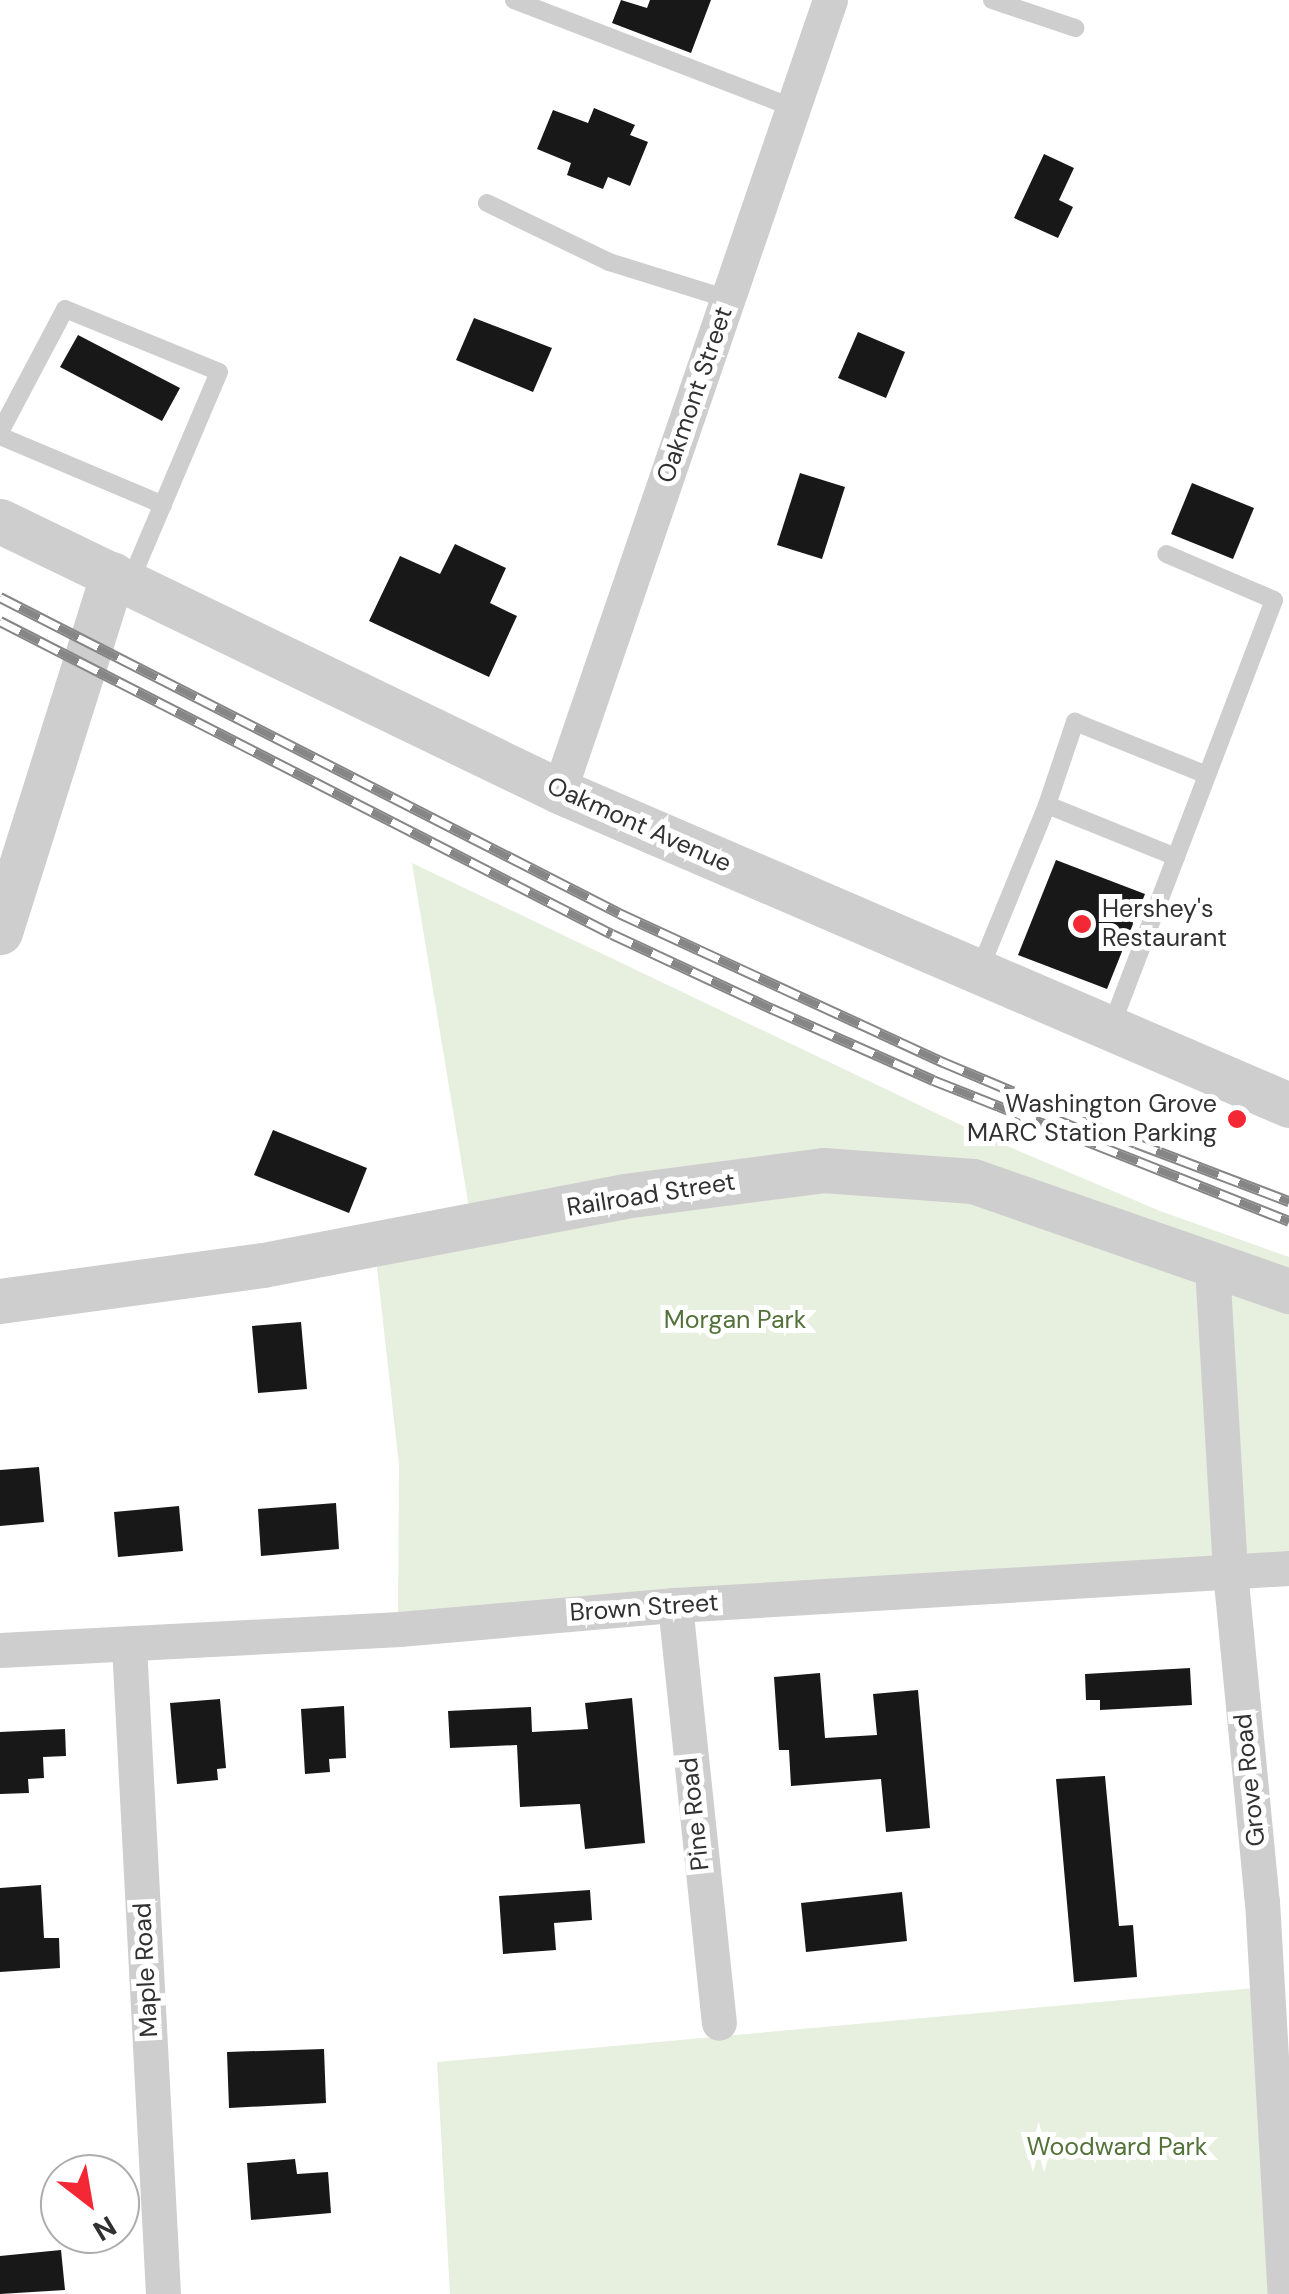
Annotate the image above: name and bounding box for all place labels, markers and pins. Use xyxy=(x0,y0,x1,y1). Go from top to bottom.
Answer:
place label: Hershey's Restaurant xyxy=(1102,895,1227,954)
marker: Hershey's Restaurant xyxy=(1071,913,1093,935)
place label: Washington Grove MARC Station Parking xyxy=(967,1090,1217,1149)
marker: Washington Grove MARC Station Parking xyxy=(1226,1108,1248,1130)

